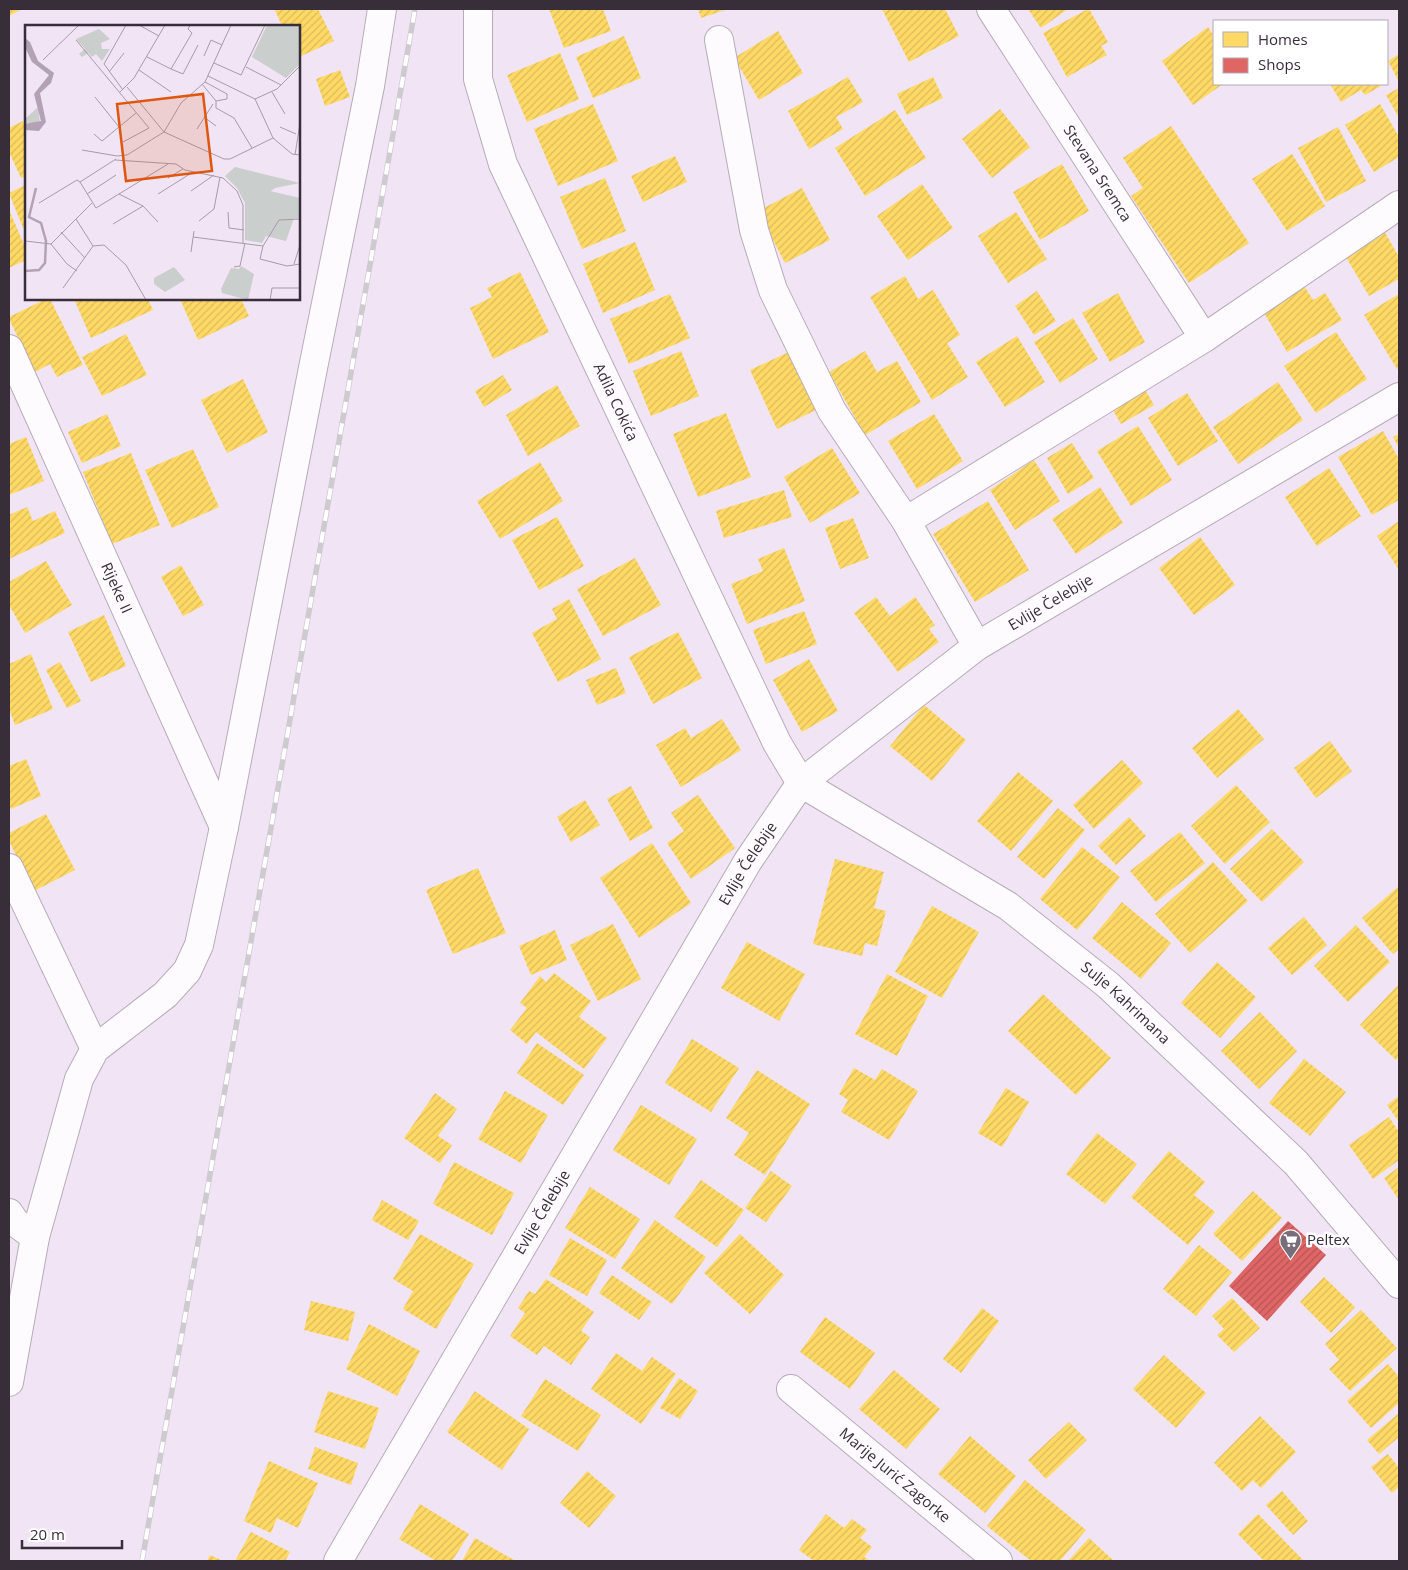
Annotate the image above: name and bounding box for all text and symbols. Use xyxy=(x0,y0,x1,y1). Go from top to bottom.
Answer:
legend xyxy=(1213,20,1388,85)
inset map xyxy=(25,25,300,300)
text: Homes xyxy=(1258,29,1308,49)
text: Shops xyxy=(1258,54,1301,74)
street label: Stevana Sremca xyxy=(1060,121,1137,225)
street label: Adila Cokića xyxy=(590,359,644,444)
street label: Rijeke II xyxy=(97,559,138,616)
street label: Evlije Čelebije xyxy=(1004,569,1096,634)
street label: Evlije Čelebije xyxy=(713,817,781,908)
street label: Sulje Kahrimana xyxy=(1077,957,1175,1048)
street label: Evlije Čelebije xyxy=(509,1166,574,1258)
supermarket icon: Peltex xyxy=(1279,1228,1303,1259)
place label: Peltex xyxy=(1307,1229,1350,1249)
street label: Marije Jurić Zagorke xyxy=(836,1422,955,1527)
scale bar xyxy=(22,1518,122,1550)
text: 20 m xyxy=(30,1524,65,1544)

